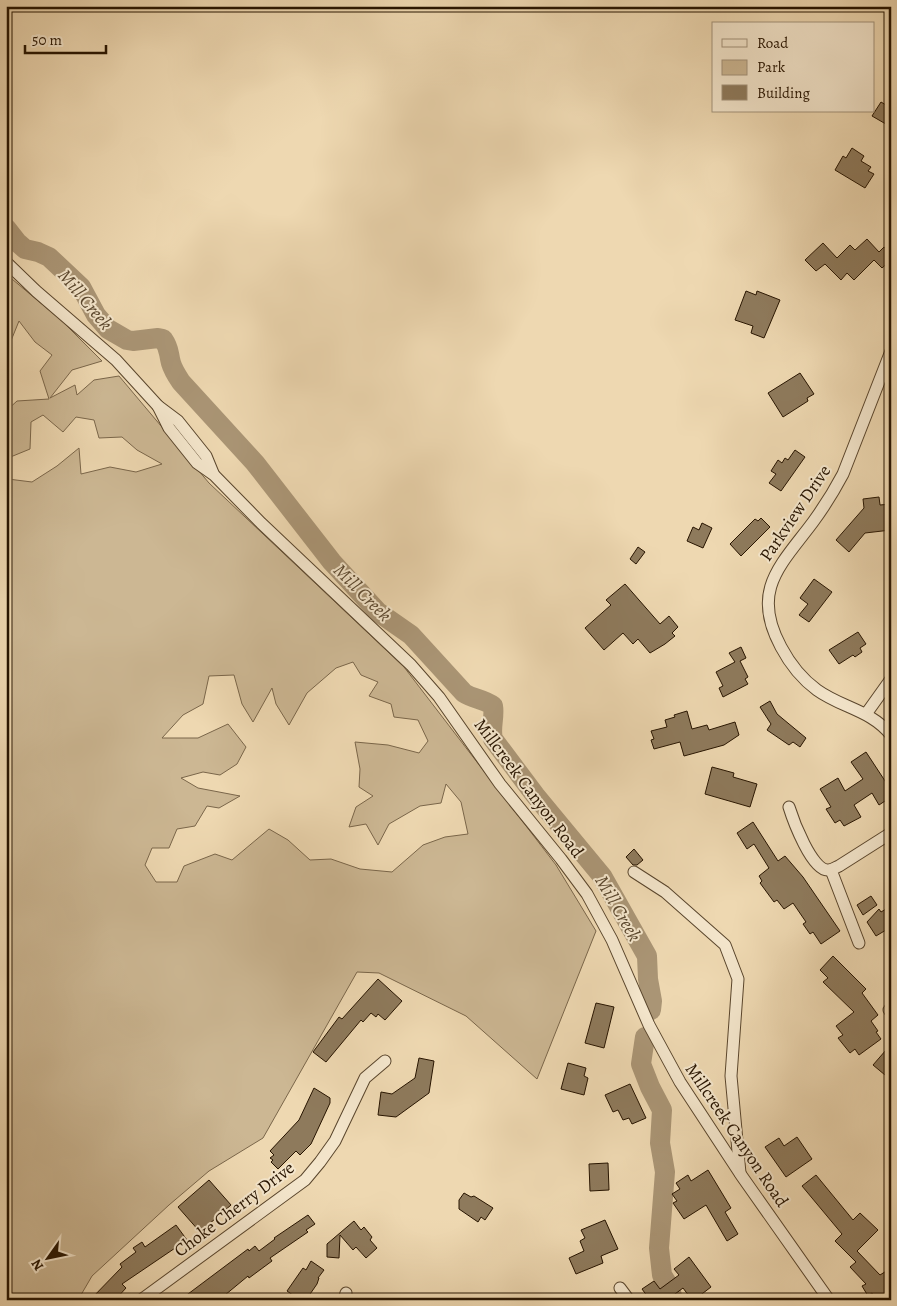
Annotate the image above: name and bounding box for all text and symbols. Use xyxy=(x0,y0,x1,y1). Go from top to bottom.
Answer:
scale bar xyxy=(25,22,106,54)
legend xyxy=(712,22,874,112)
text: 50 m xyxy=(32,30,62,50)
text: Road xyxy=(757,33,789,53)
text: Park xyxy=(757,57,786,77)
text: Building xyxy=(757,83,810,103)
water label: Mill Creek xyxy=(52,264,118,336)
street label: Parkview Drive xyxy=(754,460,836,566)
water label: Mill Creek xyxy=(327,558,397,628)
street label: Millcreek Canyon Road xyxy=(469,713,590,863)
water label: Mill Creek xyxy=(589,871,648,946)
street label: Millcreek Canyon Road xyxy=(680,1058,794,1212)
street label: Choke Cherry Drive xyxy=(169,1156,299,1262)
north arrow xyxy=(22,1234,72,1284)
text: N xyxy=(27,1255,48,1274)

